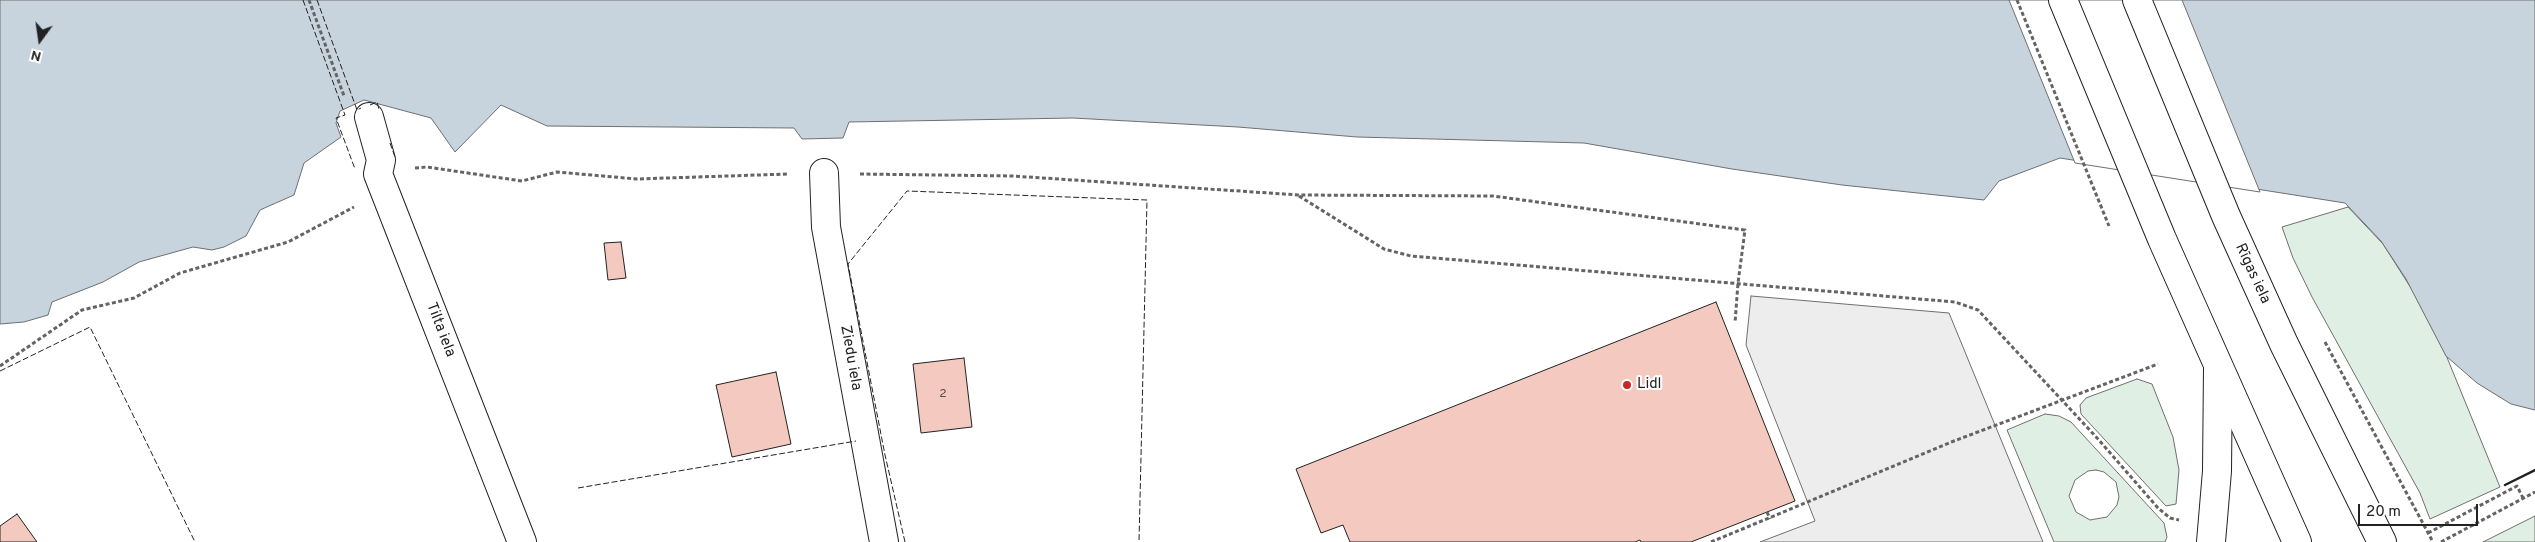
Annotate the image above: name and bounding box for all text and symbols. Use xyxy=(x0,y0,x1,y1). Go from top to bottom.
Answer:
north arrow xyxy=(15,15,65,65)
text: N xyxy=(29,46,43,65)
street label: Rīgas iela xyxy=(2230,241,2274,307)
street label: Tilta iela xyxy=(421,300,459,360)
street label: Ziedu iela xyxy=(835,324,865,392)
place label: Lidl xyxy=(1637,376,1662,394)
marker: Lidl xyxy=(1621,379,1633,391)
house number: 2 xyxy=(939,388,947,402)
scale bar xyxy=(2360,494,2480,526)
text: 20 m xyxy=(2366,503,2401,522)

